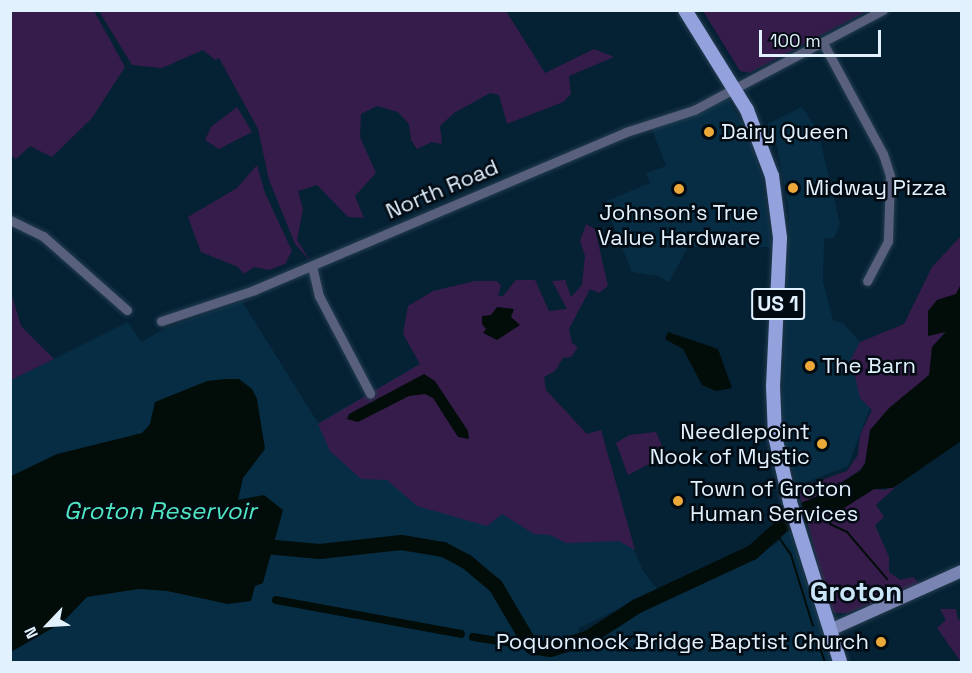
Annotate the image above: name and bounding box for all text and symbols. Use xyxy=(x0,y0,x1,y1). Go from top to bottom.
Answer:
scale bar xyxy=(762,18,884,56)
text: 100 m xyxy=(770,29,821,52)
place label: Dairy Queen xyxy=(721,119,849,145)
marker: Dairy Queen xyxy=(702,125,716,139)
street label: North Road xyxy=(382,153,502,225)
place label: Midway Pizza xyxy=(805,175,947,201)
marker: Midway Pizza xyxy=(786,181,800,195)
marker: Johnson's True Value Hardware xyxy=(672,182,686,196)
place label: Johnson's True Value Hardware xyxy=(597,199,761,250)
road number: US 1 xyxy=(751,286,805,322)
place label: The Barn xyxy=(822,353,916,379)
marker: The Barn xyxy=(803,359,817,373)
place label: Needlepoint Nook of Mystic xyxy=(650,418,810,470)
marker: Needlepoint Nook of Mystic xyxy=(815,437,829,451)
place label: Town of Groton Human Services xyxy=(690,475,858,526)
marker: Town of Groton Human Services xyxy=(671,494,685,508)
water label: Groton Reservoir xyxy=(64,497,256,525)
district label: Groton xyxy=(810,574,902,608)
north arrow xyxy=(18,595,78,655)
text: N xyxy=(19,624,43,642)
place label: Poquonnock Bridge Baptist Church xyxy=(496,629,869,655)
marker: Poquonnock Bridge Baptist Church xyxy=(874,635,888,649)

